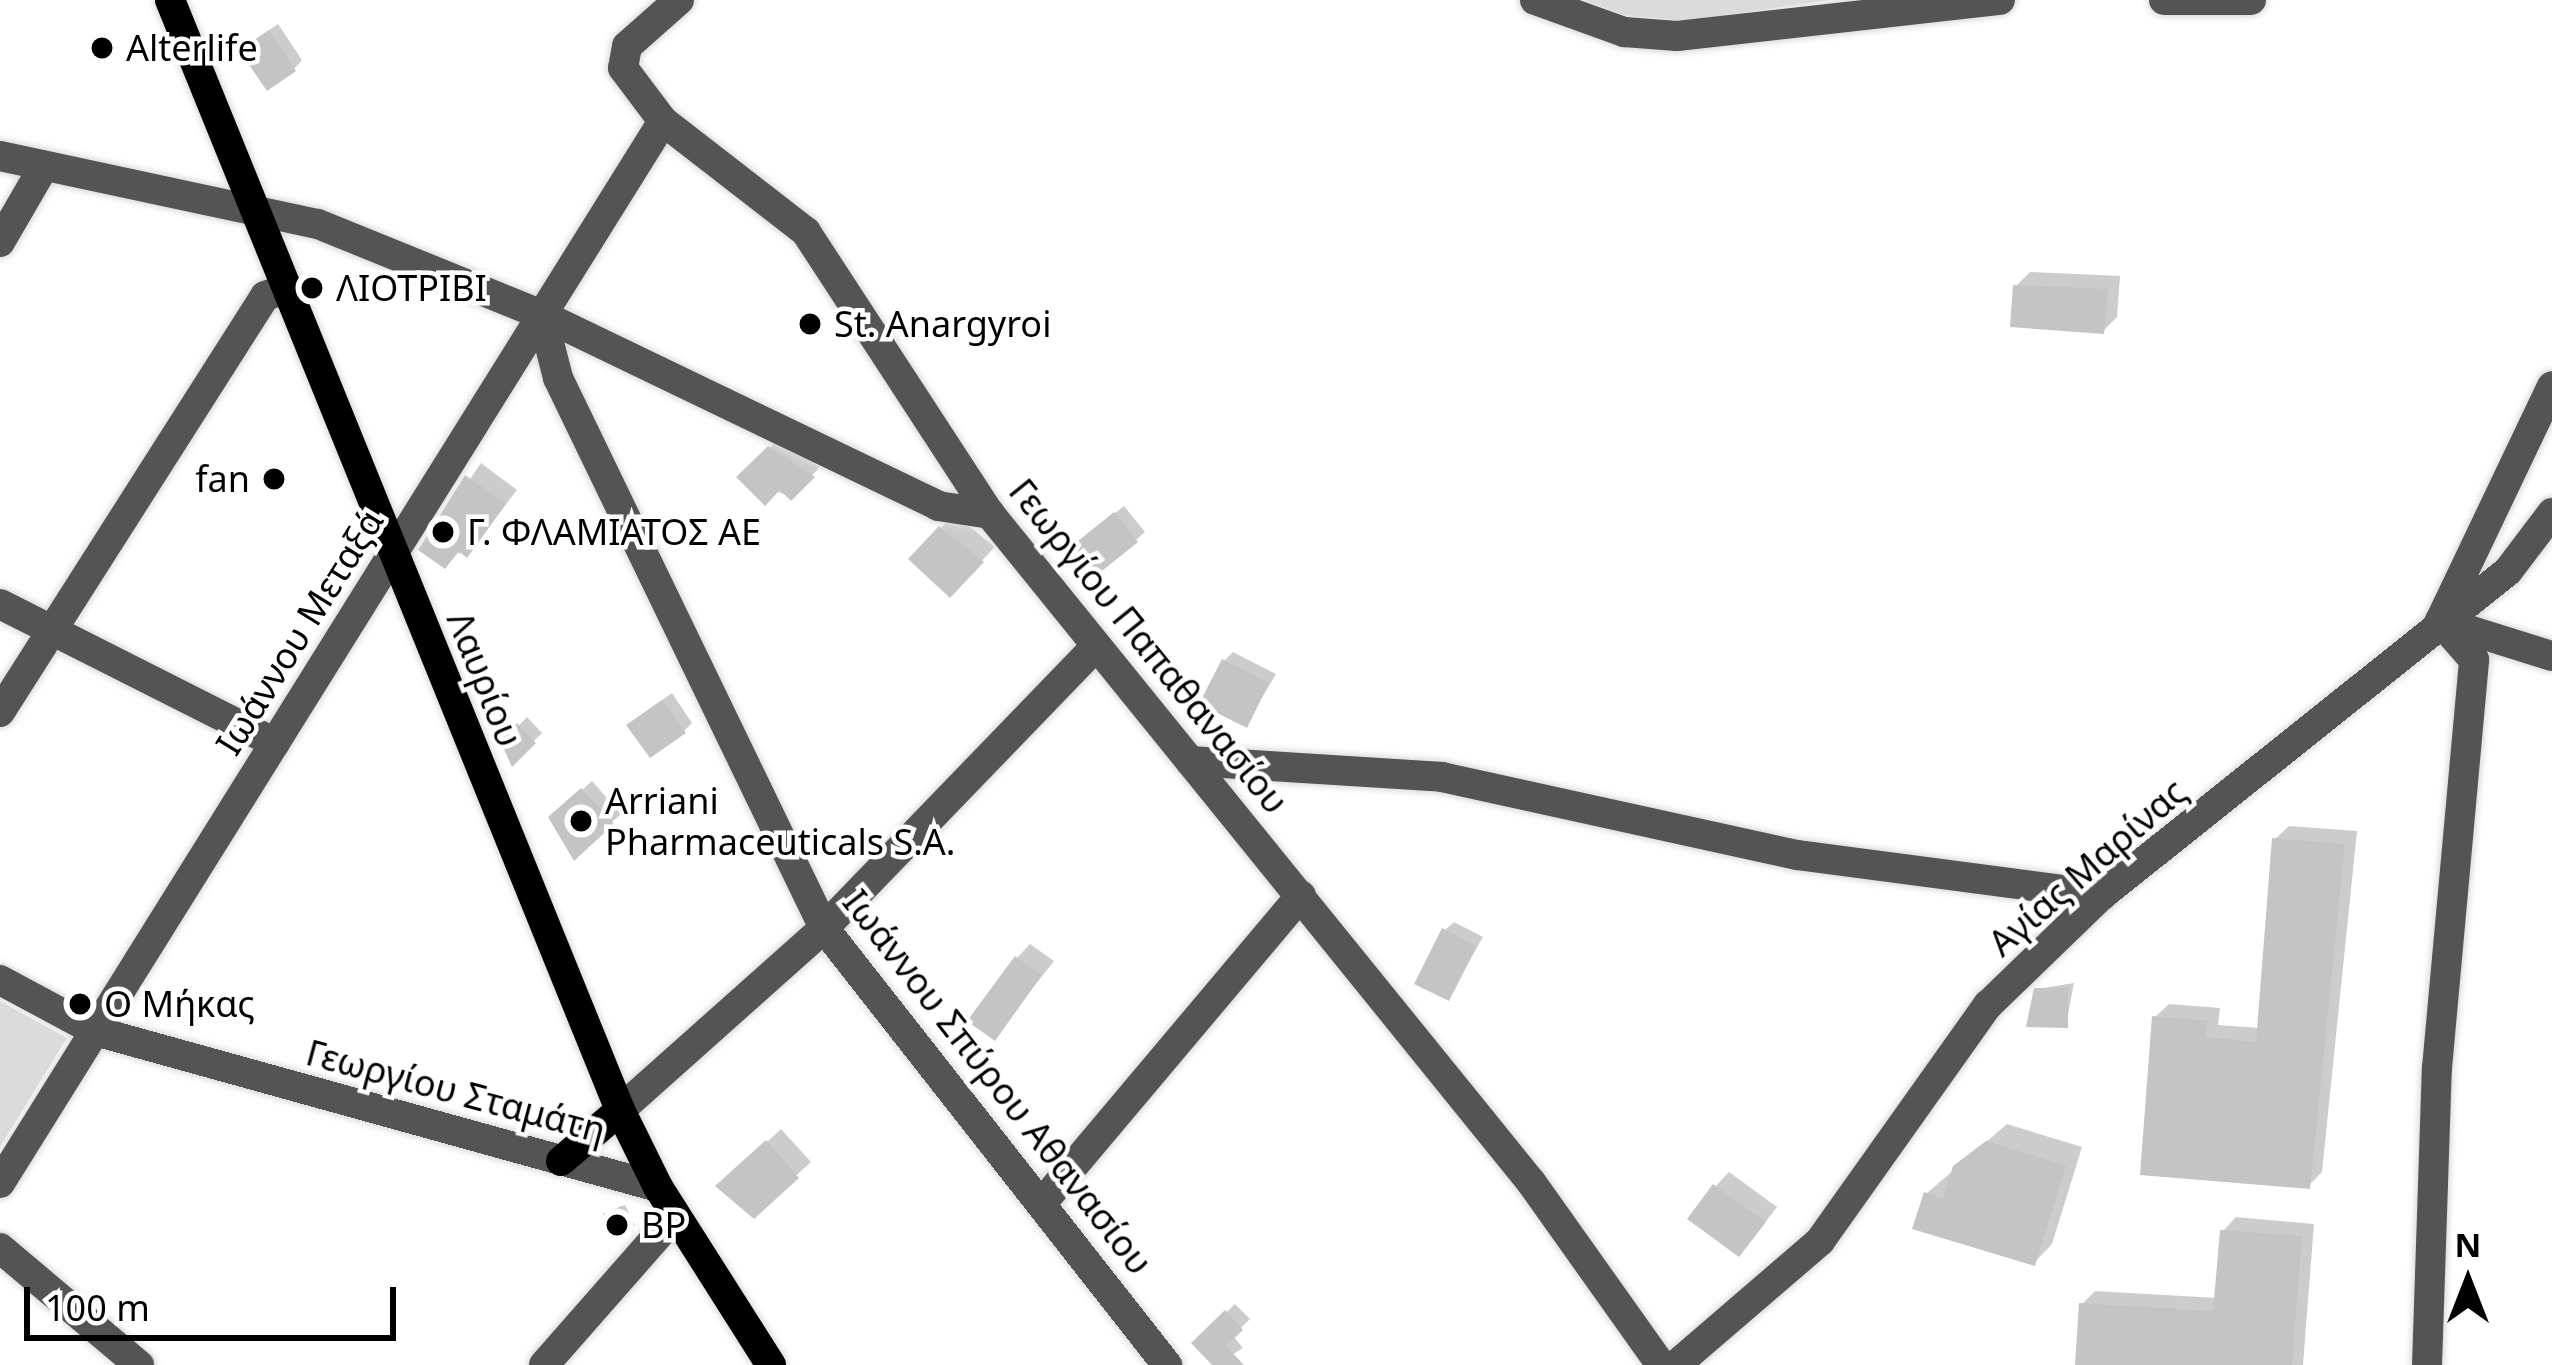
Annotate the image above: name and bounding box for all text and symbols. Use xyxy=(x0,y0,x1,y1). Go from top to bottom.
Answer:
place label: Alterlife xyxy=(126,26,258,70)
marker: Alterlife xyxy=(89,35,115,61)
place label: ΛΙΟΤΡΙΒΙ xyxy=(336,266,487,310)
marker: ΛΙΟΤΡΙΒΙ xyxy=(299,275,325,301)
place label: St. Anargyroi xyxy=(834,302,1051,346)
marker: St. Anargyroi xyxy=(797,311,823,337)
place label: fan xyxy=(195,457,250,501)
marker: fan xyxy=(261,466,287,492)
street label: Γεωργίου Παπαθανασίου xyxy=(1001,470,1297,822)
street label: Ιωάννου Μεταξά xyxy=(206,502,392,762)
place label: Γ. ΦΛΑΜΙΑΤΟΣ ΑΕ xyxy=(467,510,761,554)
marker: Γ. ΦΛΑΜΙΑΤΟΣ ΑΕ xyxy=(430,519,456,545)
street label: Λαυρίου xyxy=(438,605,532,753)
street label: Αγίας Μαρίνας xyxy=(1979,770,2195,964)
place label: Arriani Pharmaceuticals S.A. xyxy=(605,778,955,863)
marker: Arriani Pharmaceuticals S.A. xyxy=(568,808,594,834)
street label: Ιωάννου Σπύρου Αθανασίου xyxy=(834,881,1162,1283)
place label: Ο Μήκας xyxy=(104,982,255,1026)
marker: Ο Μήκας xyxy=(67,991,93,1017)
street label: Γεωργίου Σταμάτη xyxy=(302,1030,610,1152)
place label: BP xyxy=(641,1203,686,1247)
marker: BP xyxy=(604,1212,630,1238)
north arrow xyxy=(2408,1221,2528,1341)
text: N xyxy=(2455,1222,2481,1267)
scale bar xyxy=(30,1263,402,1337)
text: 100 m xyxy=(45,1283,150,1332)

